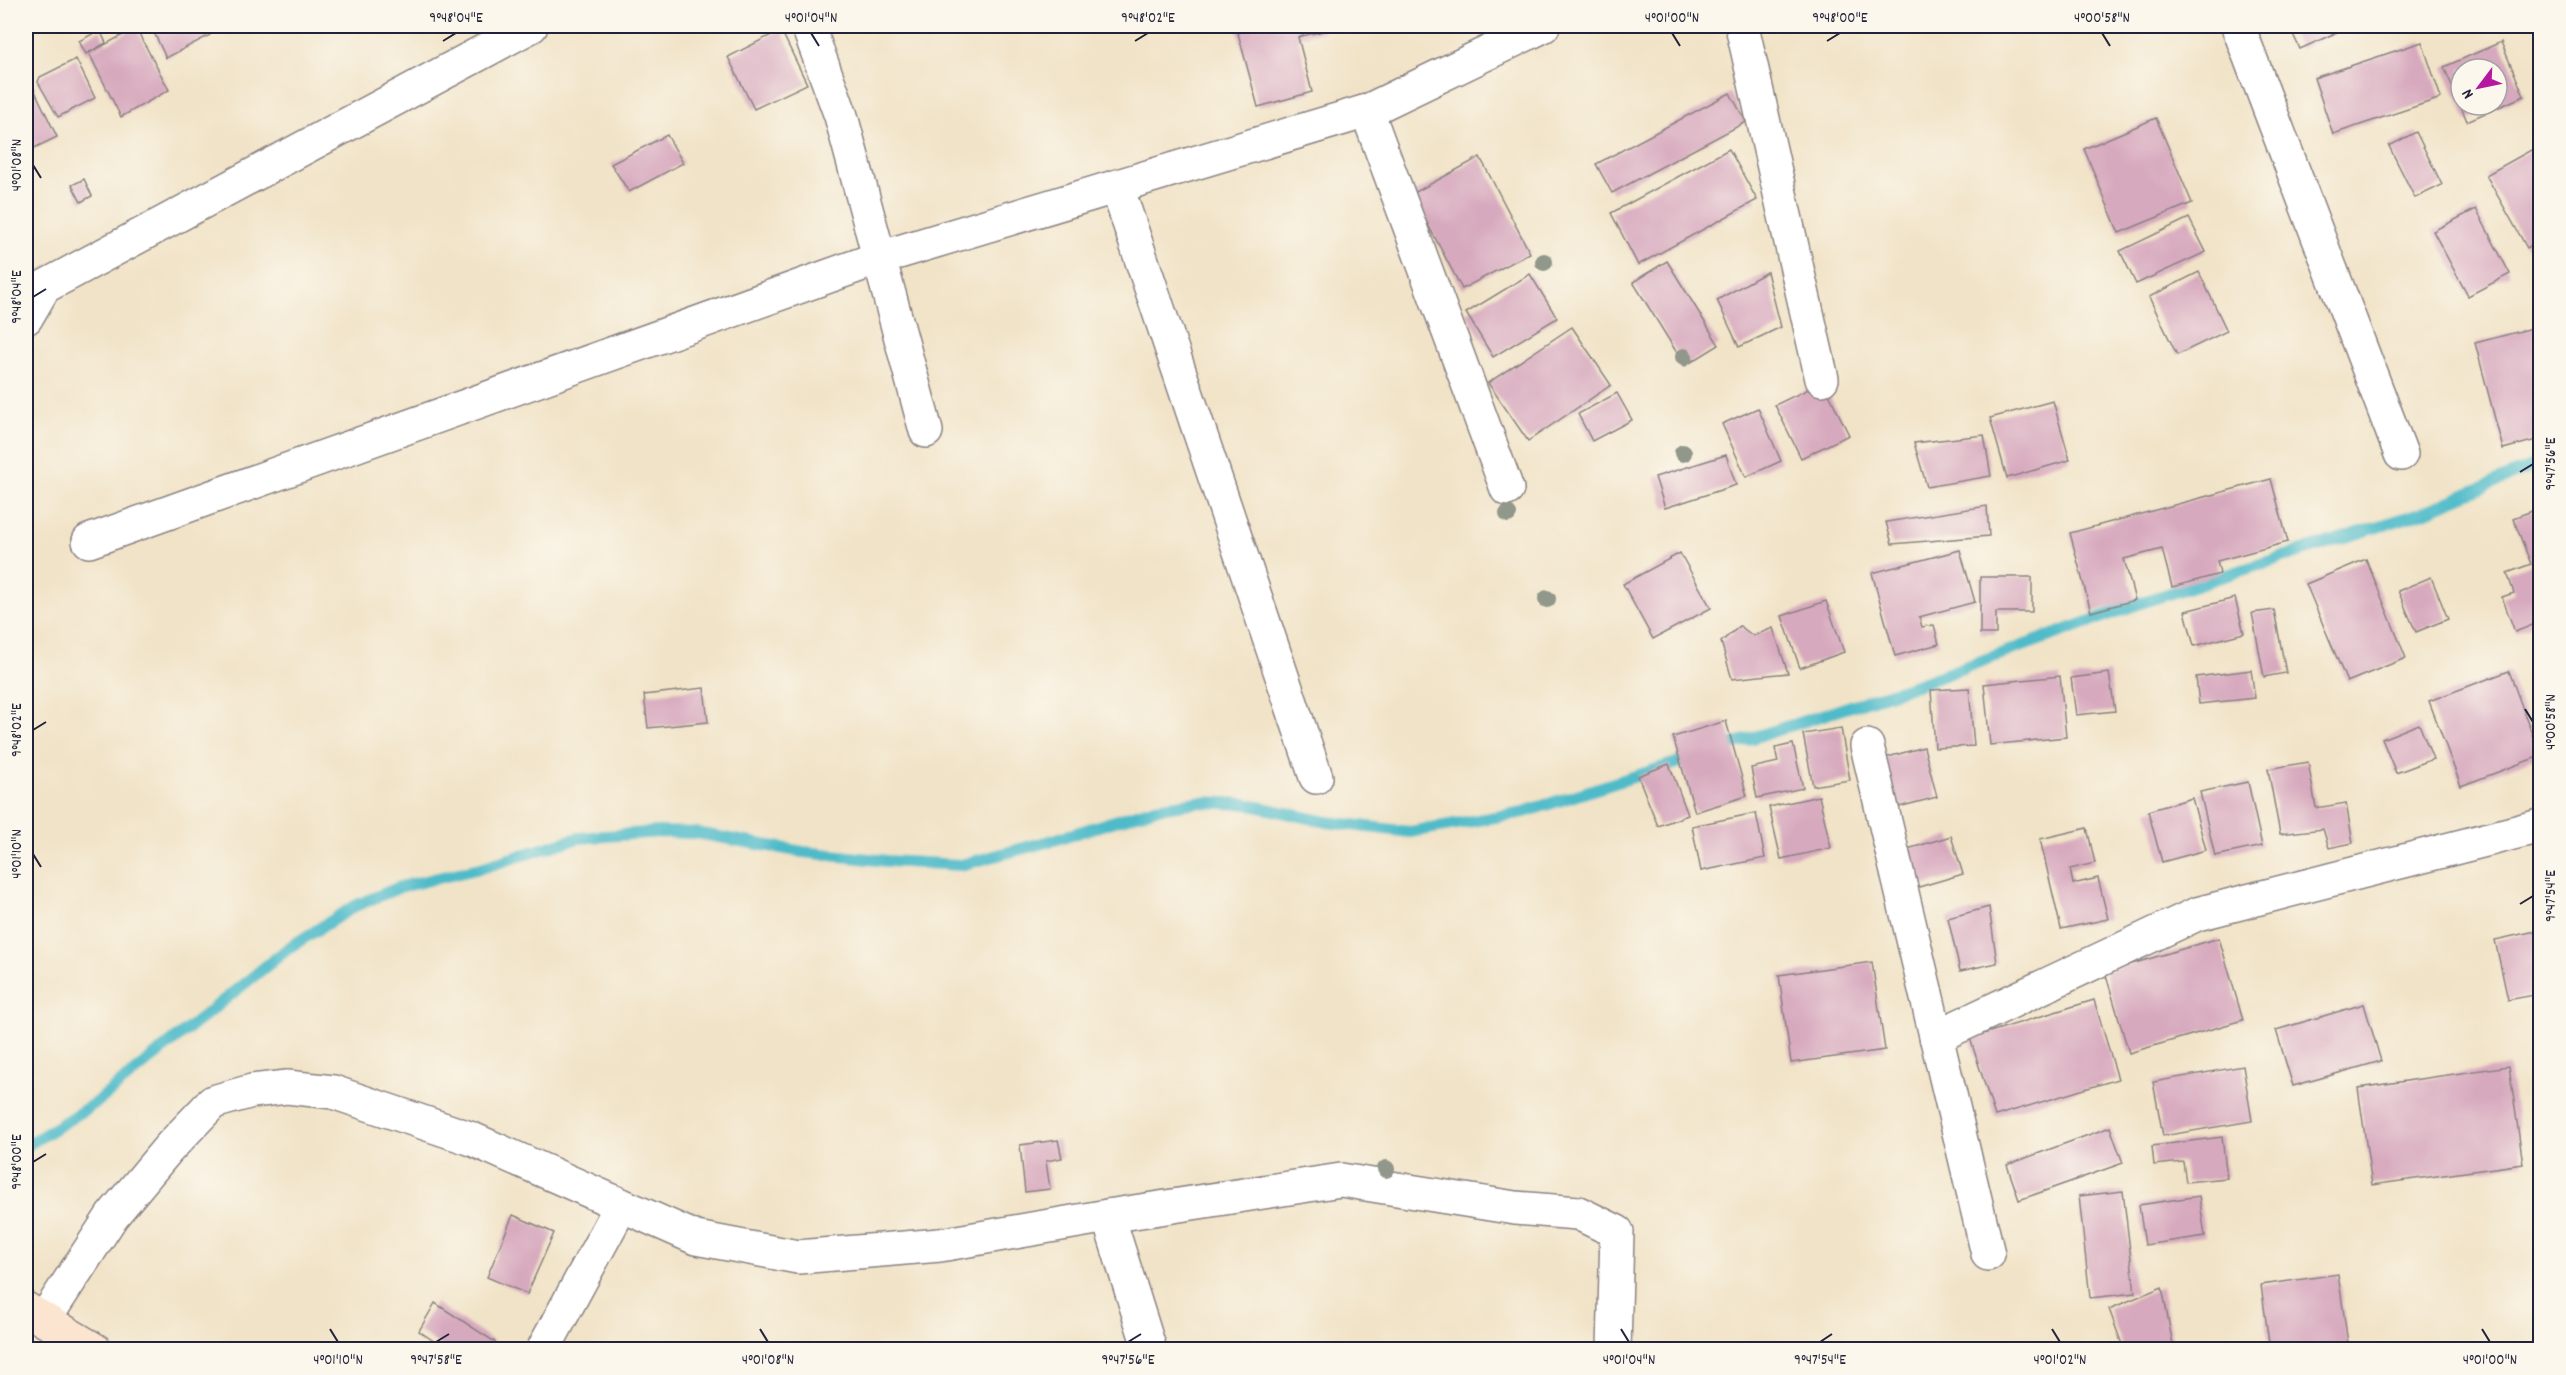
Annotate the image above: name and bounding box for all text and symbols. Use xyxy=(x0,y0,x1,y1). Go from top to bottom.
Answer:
text: 9°48'04"E xyxy=(429,8,483,30)
text: 4°01'04"N xyxy=(785,8,837,30)
text: 9°48'02"E xyxy=(1121,8,1175,30)
text: 4°01'00"N xyxy=(1645,8,1699,30)
text: 9°48'00"E xyxy=(1812,8,1868,30)
text: 4°00'58"N xyxy=(2074,8,2130,30)
north arrow xyxy=(2449,57,2509,117)
text: N xyxy=(2457,84,2480,103)
text: 4°01'08"N xyxy=(7,139,29,191)
text: 9°48'04"E xyxy=(7,270,29,324)
text: 9°47'56"E xyxy=(2541,437,2563,491)
text: 4°00'58"N xyxy=(2541,694,2563,750)
text: 9°48'02"E xyxy=(7,703,29,757)
text: 4°01'10"N xyxy=(7,829,29,879)
text: 9°47'54"E xyxy=(2541,870,2563,922)
text: 9°48'00"E xyxy=(7,1134,29,1190)
text: 4°01'10"N xyxy=(313,1350,363,1372)
text: 9°47'58"E xyxy=(410,1350,462,1372)
text: 4°01'08"N xyxy=(742,1350,794,1372)
text: 9°47'56"E xyxy=(1101,1350,1155,1372)
text: 4°01'04"N xyxy=(1603,1350,1655,1372)
text: 9°47'54"E xyxy=(1794,1350,1846,1372)
text: 4°01'02"N xyxy=(2034,1350,2086,1372)
text: 4°01'00"N xyxy=(2463,1350,2517,1372)

